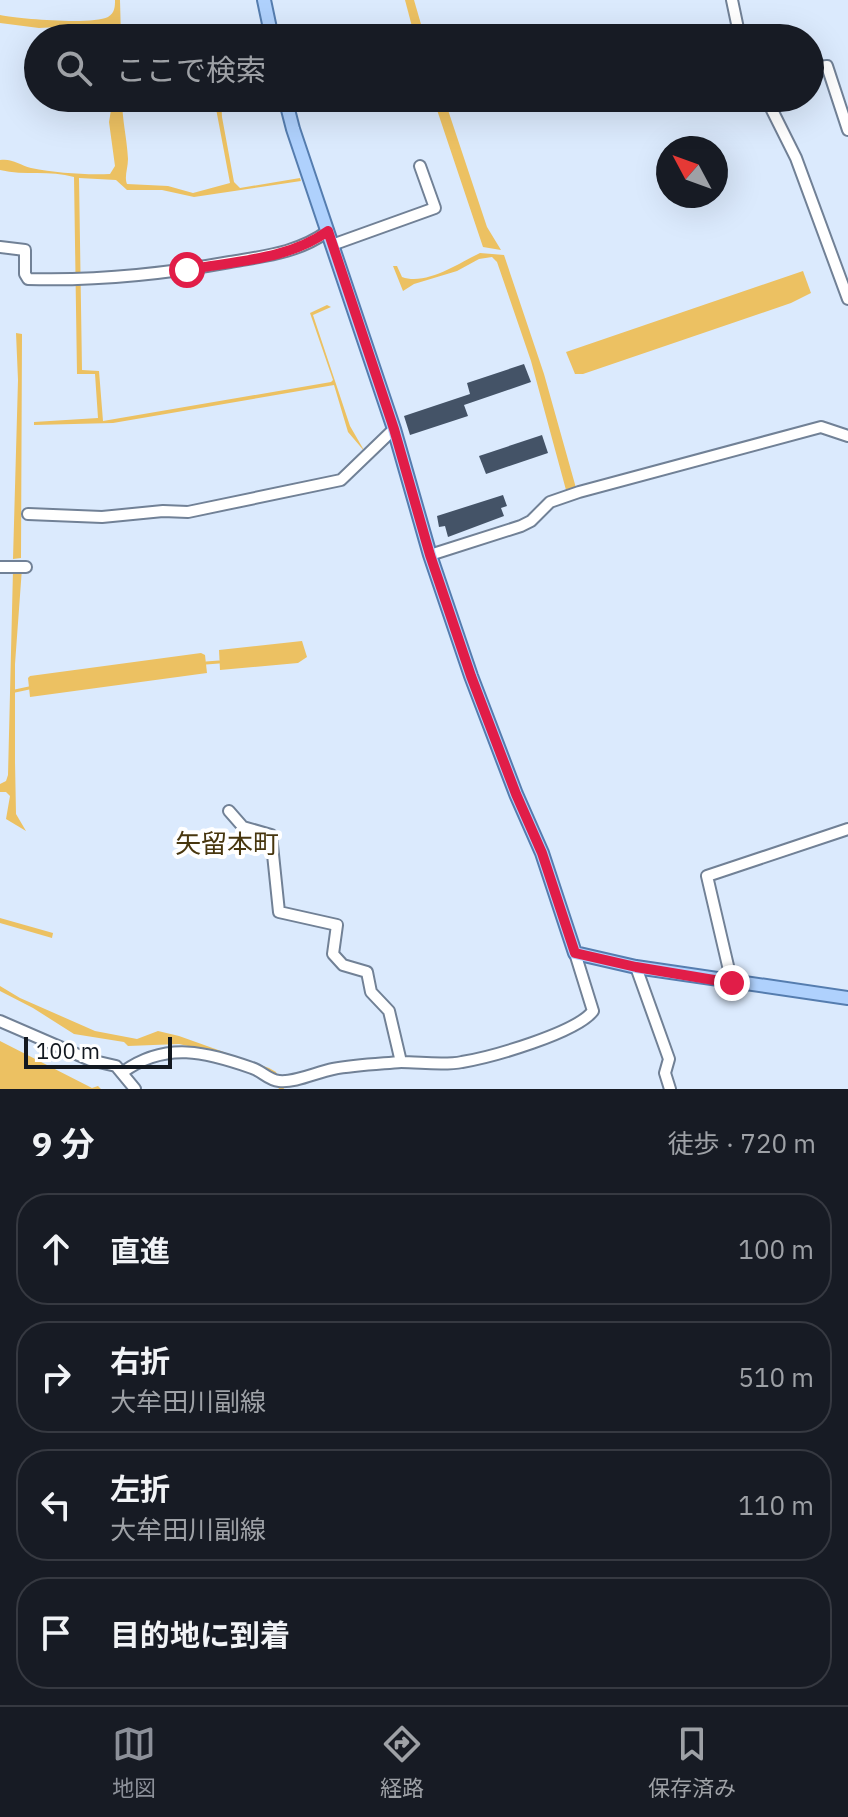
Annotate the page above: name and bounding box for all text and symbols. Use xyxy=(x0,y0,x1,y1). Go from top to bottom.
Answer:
search box xyxy=(24,24,824,112)
icon: search xyxy=(52,46,96,90)
text: ここで検索 xyxy=(116,50,266,89)
north arrow xyxy=(656,136,728,208)
route start xyxy=(169,252,205,288)
district label: 矢留本町 xyxy=(175,826,279,860)
route end xyxy=(714,965,750,1001)
scale bar xyxy=(24,1033,172,1069)
text: 100 m xyxy=(36,1036,100,1065)
text: 9 分 xyxy=(32,1121,94,1165)
text: 徒歩 · 720 m xyxy=(668,1126,816,1160)
icon: ahead xyxy=(34,1227,78,1271)
text: 直進 xyxy=(110,1231,170,1270)
text: 100 m xyxy=(738,1232,814,1266)
text: 右折 xyxy=(110,1341,170,1380)
icon: right xyxy=(34,1355,78,1399)
text: 510 m xyxy=(738,1360,814,1394)
text: 大牟田川副線 xyxy=(110,1384,266,1418)
text: 左折 xyxy=(110,1469,170,1508)
icon: left xyxy=(34,1483,78,1527)
text: 110 m xyxy=(738,1488,814,1522)
text: 大牟田川副線 xyxy=(110,1512,266,1546)
icon: arrive xyxy=(34,1611,78,1655)
text: 目的地に到着 xyxy=(110,1615,290,1654)
tab: 地図 xyxy=(112,1722,156,1802)
tab: 経路 xyxy=(380,1722,424,1802)
tab: 保存済み xyxy=(648,1722,736,1802)

